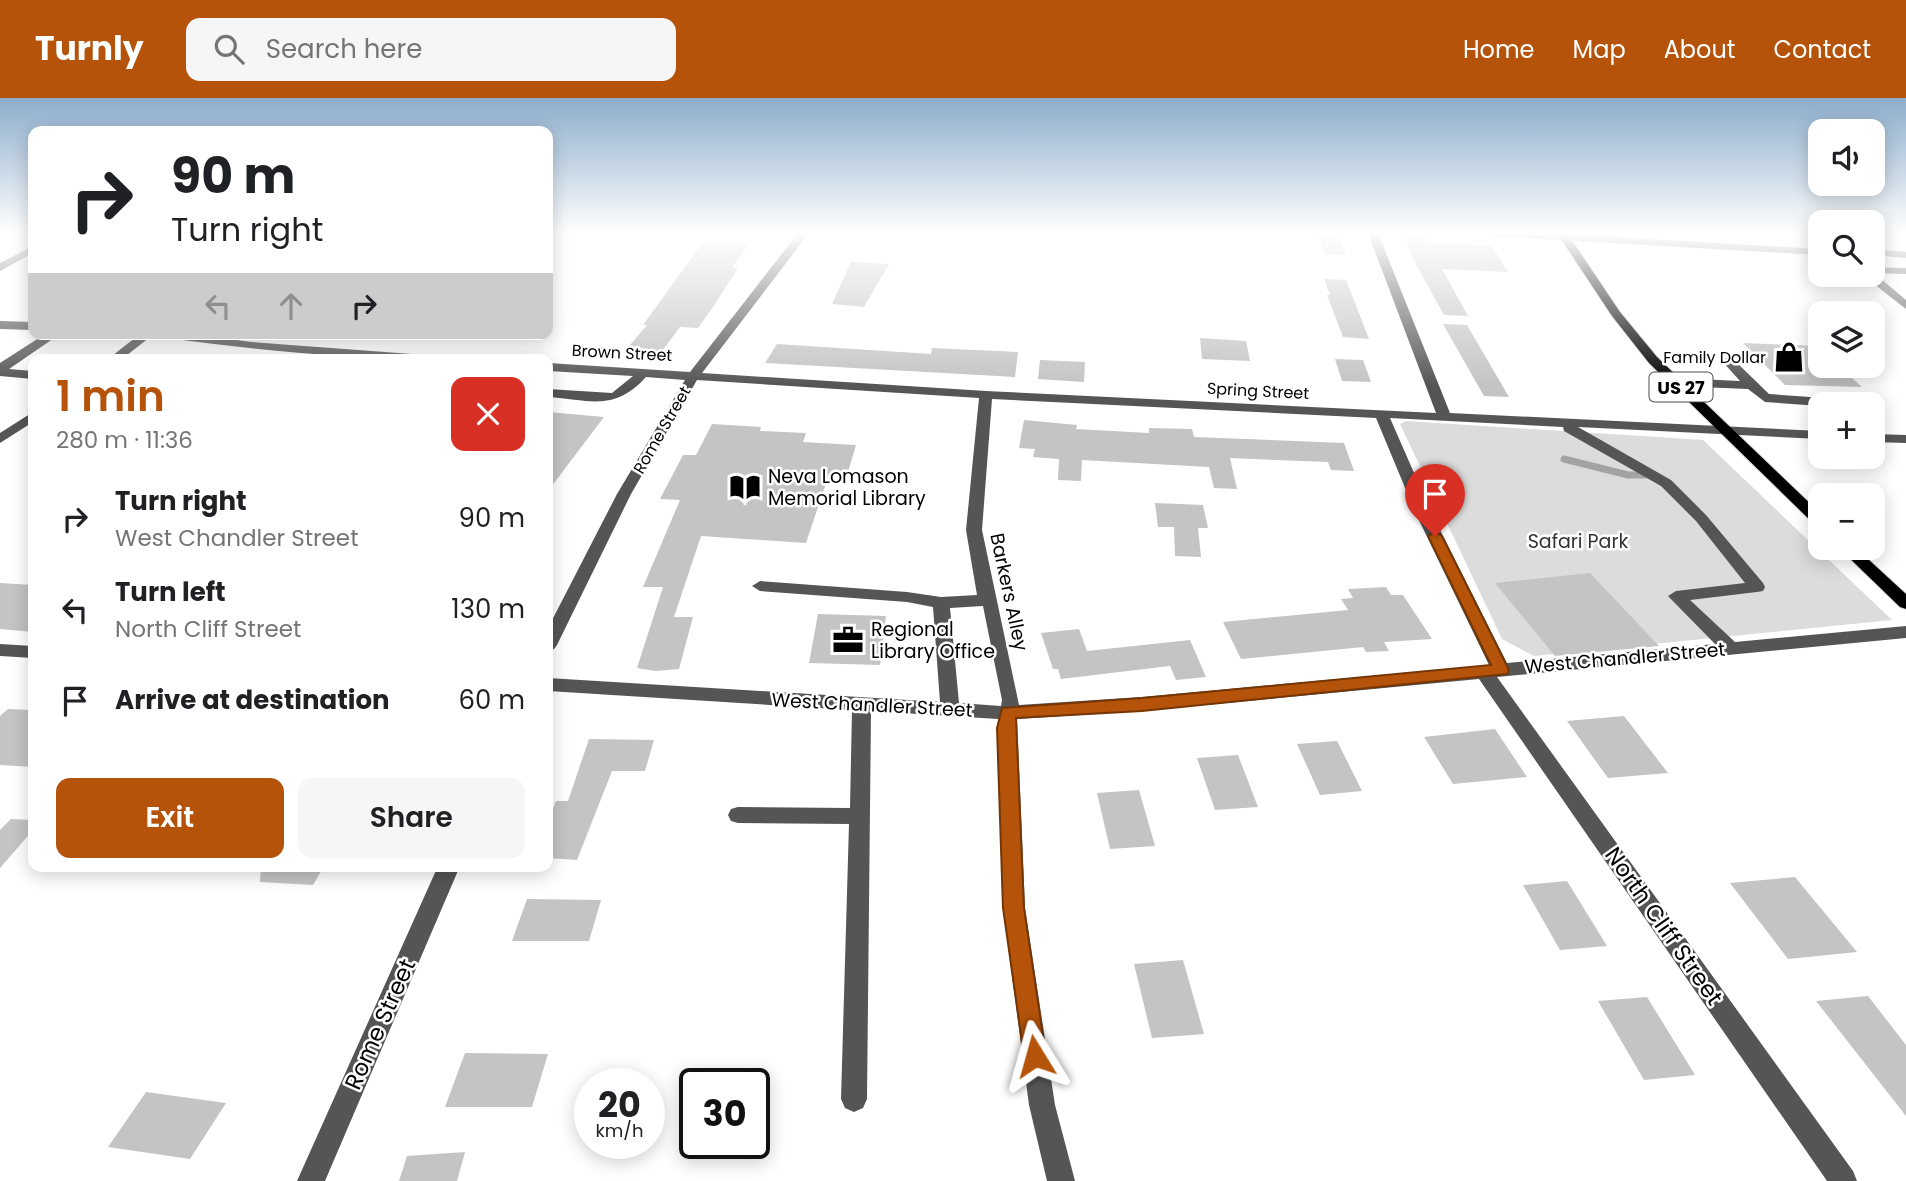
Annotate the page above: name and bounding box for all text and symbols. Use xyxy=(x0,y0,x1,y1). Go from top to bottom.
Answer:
search box xyxy=(186,18,676,81)
text: Turnly xyxy=(35,25,144,72)
icon: search xyxy=(210,30,248,68)
text: Search here xyxy=(266,31,422,67)
text: Home xyxy=(1463,33,1535,66)
text: Map xyxy=(1573,33,1626,66)
text: About xyxy=(1664,33,1735,66)
text: Contact xyxy=(1773,33,1871,66)
map controls xyxy=(1808,119,1885,560)
button: sound xyxy=(1808,119,1885,196)
text: 90 m xyxy=(171,142,295,210)
icon: right xyxy=(56,154,147,245)
text: Turn right xyxy=(171,207,323,252)
button: search xyxy=(1808,210,1885,287)
icon: left xyxy=(199,287,237,325)
icon: ahead xyxy=(272,287,310,325)
icon: right xyxy=(345,287,383,325)
button: layers xyxy=(1808,301,1885,378)
street label: Brown Street xyxy=(571,339,673,367)
shop icon: Family Dollar xyxy=(1772,340,1806,374)
place label: Family Dollar xyxy=(1663,346,1766,369)
text: 1 min xyxy=(56,367,165,426)
road number: US 27 xyxy=(1650,372,1712,402)
button: close xyxy=(451,377,525,451)
street label: Spring Street xyxy=(1206,377,1310,405)
street label: Rome Street xyxy=(628,382,696,478)
button: + xyxy=(1808,392,1885,469)
text: 280 m · 11:36 xyxy=(56,424,193,456)
place label: Neva Lomason Memorial Library xyxy=(768,463,926,512)
pin xyxy=(1405,464,1465,536)
library icon: Neva Lomason Memorial Library xyxy=(728,470,762,504)
icon: arrive xyxy=(1416,475,1454,513)
text: Turn right xyxy=(115,483,247,519)
button: − xyxy=(1808,483,1885,560)
icon: right xyxy=(56,500,94,538)
text: 90 m xyxy=(459,500,525,536)
text: West Chandler Street xyxy=(115,522,359,554)
park label: Safari Park xyxy=(1528,528,1629,555)
street label: Barkers Alley xyxy=(983,531,1035,654)
text: Turn left xyxy=(115,574,226,610)
icon: left xyxy=(56,591,94,629)
text: 130 m xyxy=(451,591,525,627)
text: North Cliff Street xyxy=(115,613,301,645)
place label: Regional Library Office xyxy=(871,616,995,665)
office icon: Regional Library Office xyxy=(831,623,865,657)
street label: West Chandler Street xyxy=(1524,636,1726,680)
icon: arrive xyxy=(56,682,94,720)
text: Arrive at destination xyxy=(115,682,390,718)
text: 60 m xyxy=(458,682,525,718)
street label: West Chandler Street xyxy=(771,686,973,724)
button: Exit xyxy=(56,778,284,858)
button: Share xyxy=(298,778,525,858)
street label: North Cliff Street xyxy=(1597,840,1731,1012)
street label: Rome Street xyxy=(337,953,423,1095)
position arrow xyxy=(998,1019,1072,1093)
speed limit sign: 30 xyxy=(679,1068,770,1159)
text: 20 xyxy=(598,1080,641,1129)
text: km/h xyxy=(596,1118,643,1143)

